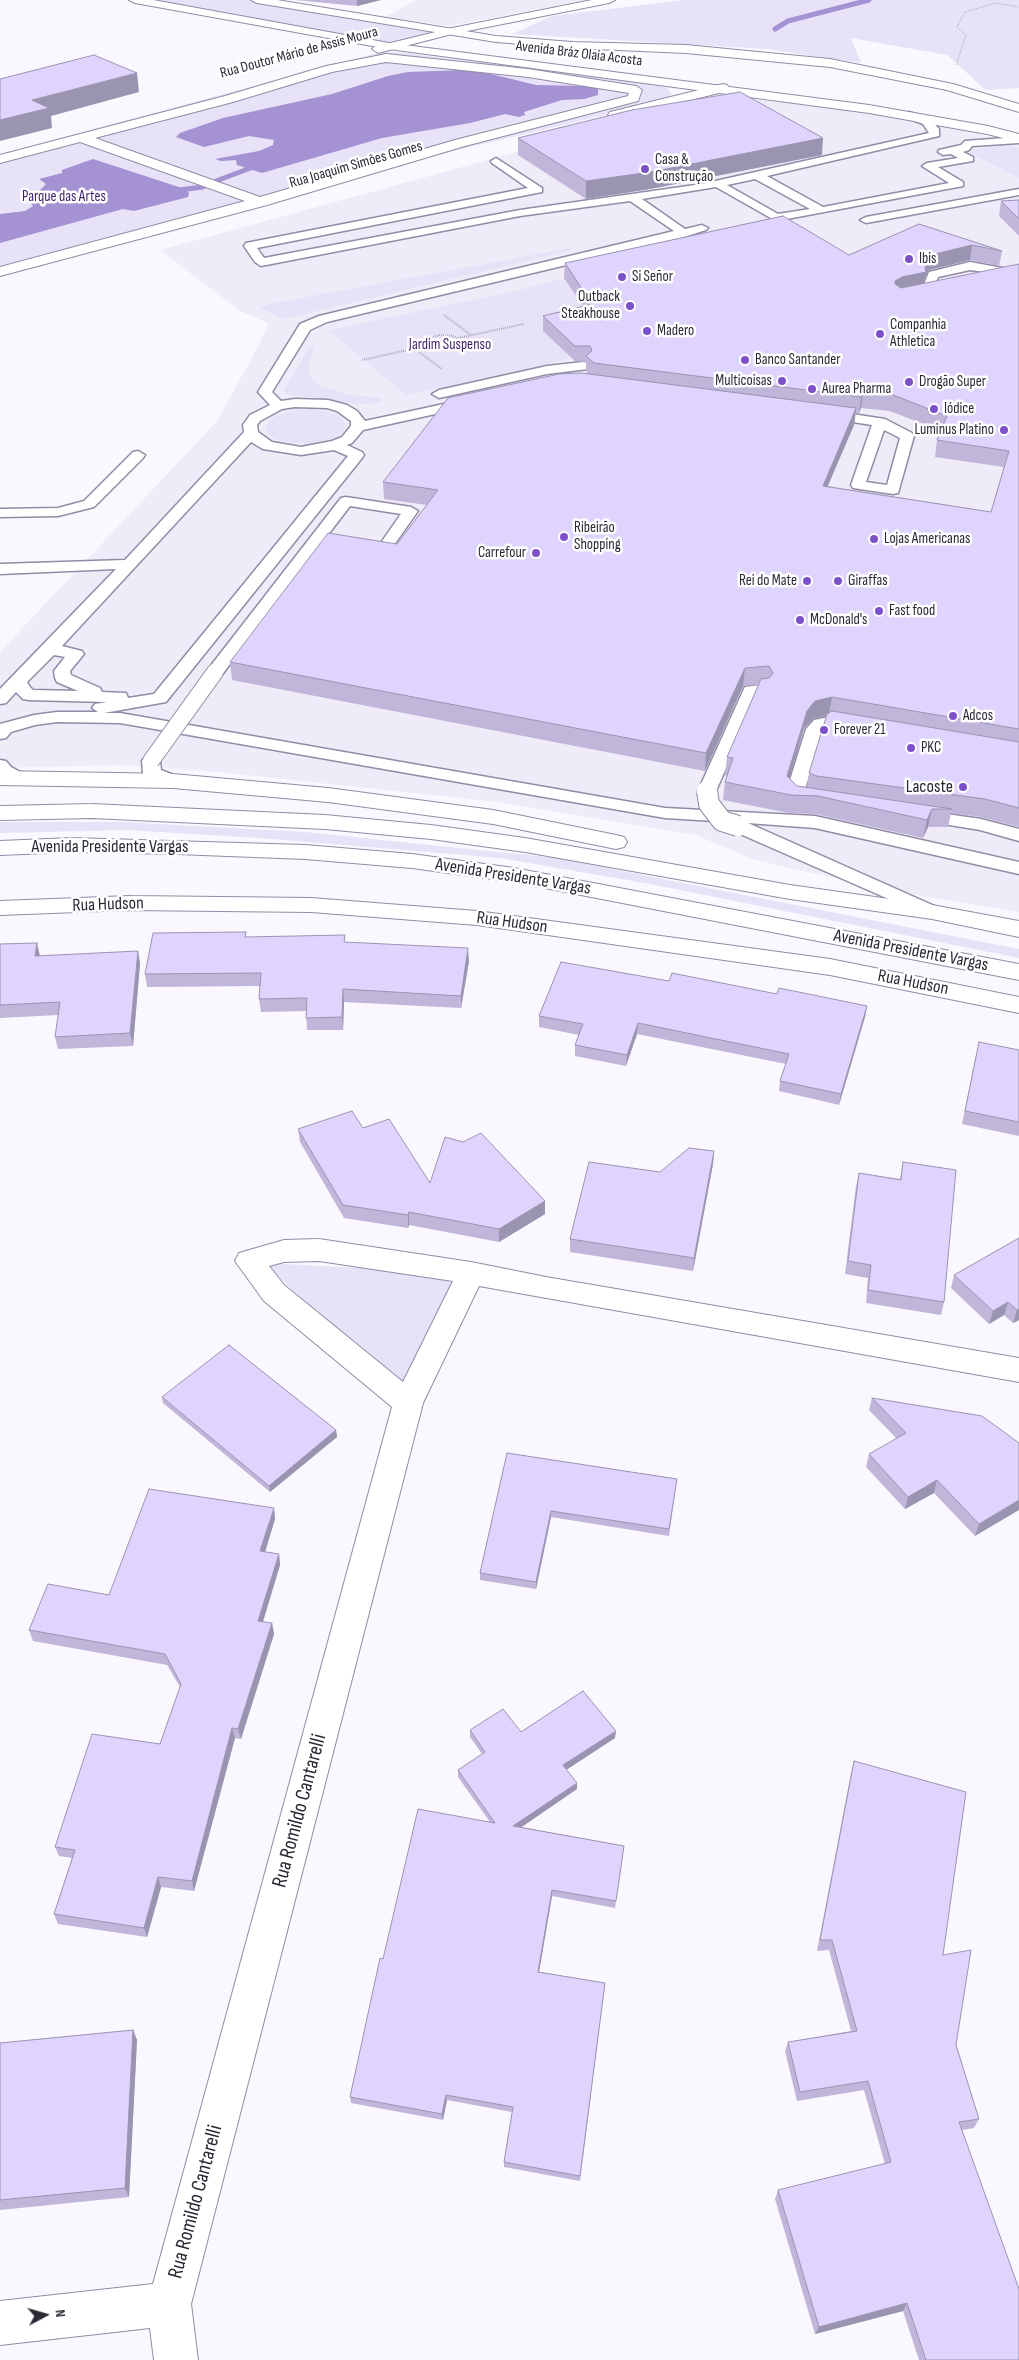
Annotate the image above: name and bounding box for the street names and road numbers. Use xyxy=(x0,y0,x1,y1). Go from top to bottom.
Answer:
street label: Rua Doutor Mário de Assis Moura xyxy=(218,23,380,83)
street label: Avenida Bráz Olaia Acosta xyxy=(515,37,643,71)
street label: Rua Joaquim Simões Gomes xyxy=(287,137,425,193)
street label: Avenida Presidente Vargas xyxy=(32,836,188,858)
street label: Avenida Presidente Vargas xyxy=(434,854,592,900)
street label: Rua Hudson xyxy=(72,893,144,917)
street label: Rua Hudson xyxy=(475,907,549,939)
street label: Avenida Presidente Vargas xyxy=(832,925,990,977)
street label: Rua Hudson xyxy=(876,966,950,1000)
street label: Rua Romildo Cantarelli xyxy=(267,1731,333,1891)
street label: Rua Romildo Cantarelli xyxy=(163,2122,229,2282)

